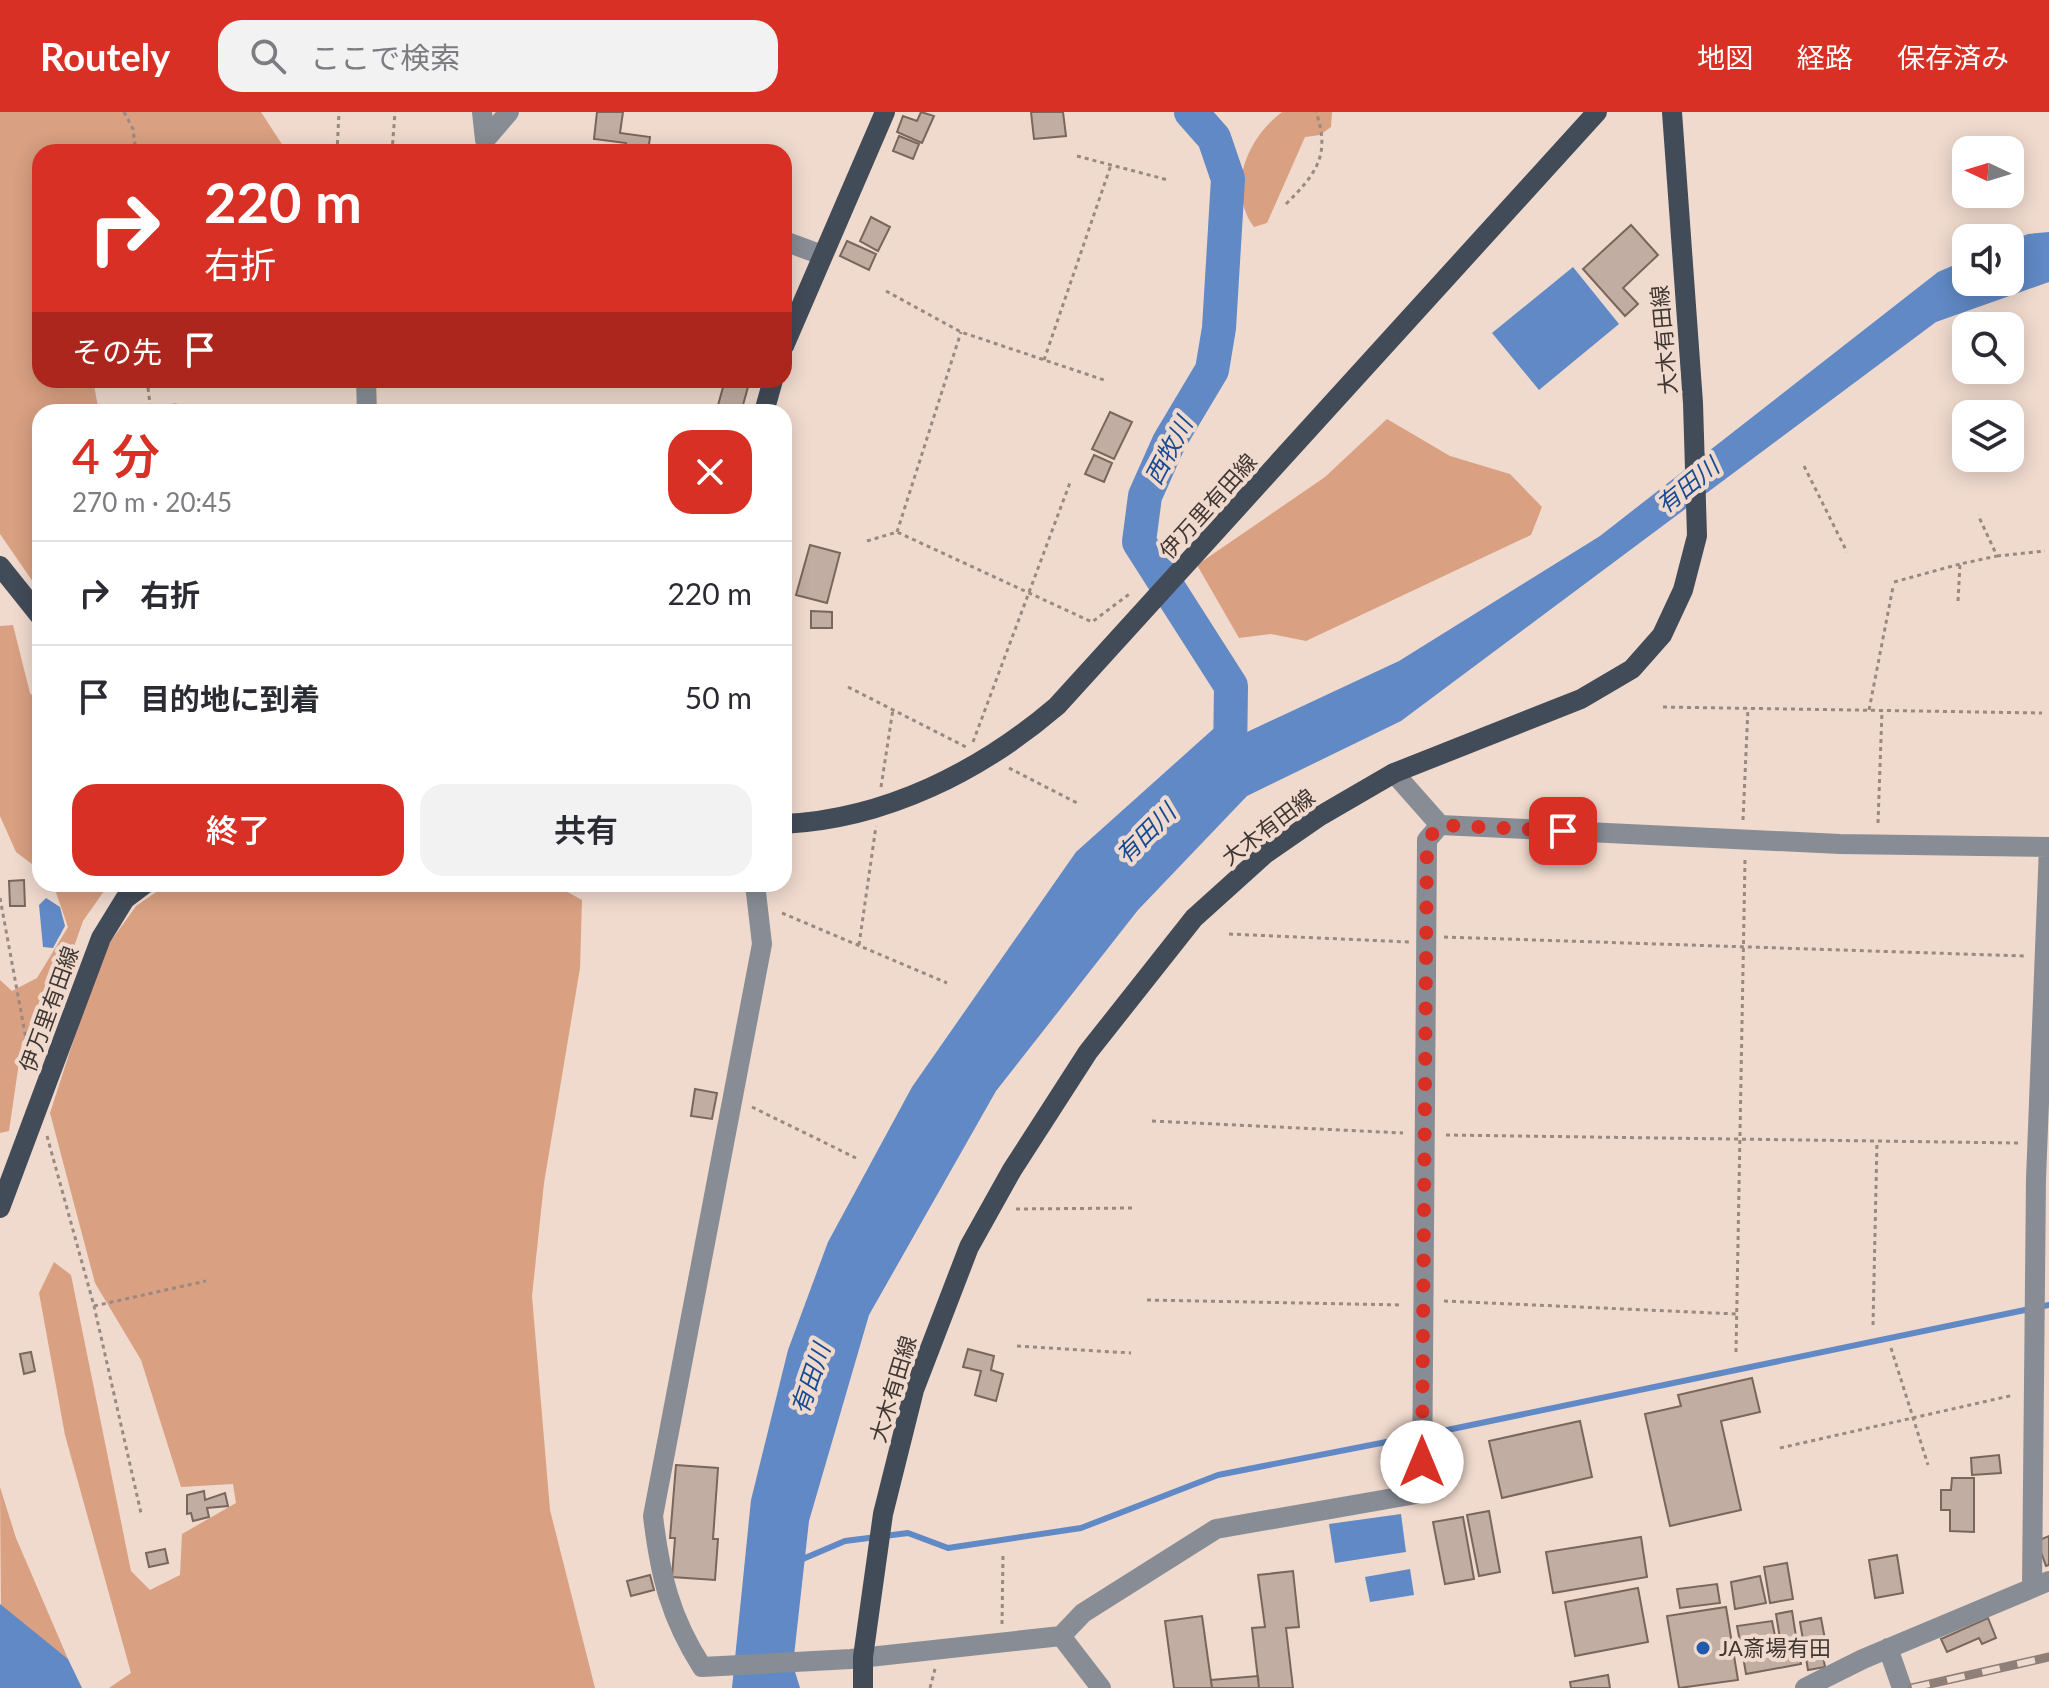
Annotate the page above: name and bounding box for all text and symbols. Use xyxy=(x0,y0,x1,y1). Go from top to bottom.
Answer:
search box xyxy=(218,20,778,92)
text: Routely xyxy=(40,33,170,79)
icon: search xyxy=(246,34,290,78)
text: ここで検索 xyxy=(310,39,460,75)
text: 地図 xyxy=(1697,40,1753,74)
text: 経路 xyxy=(1797,40,1853,74)
text: 保存済み xyxy=(1897,40,2009,74)
north arrow xyxy=(1952,136,2024,208)
map controls xyxy=(1952,136,2024,472)
text: 220 m xyxy=(204,168,362,235)
icon: right xyxy=(72,176,176,280)
button: sound xyxy=(1952,224,2024,296)
text: 右折 xyxy=(204,242,276,286)
street label: 大木有田線 xyxy=(1645,284,1682,396)
button: search xyxy=(1952,312,2024,384)
icon: arrive xyxy=(178,328,222,372)
text: その先 xyxy=(72,333,162,369)
button: layers xyxy=(1952,400,2024,472)
water label: 西牧川 xyxy=(1138,409,1199,489)
text: 4 分 xyxy=(72,427,160,484)
button: close xyxy=(668,430,752,514)
street label: 伊万里有田線 xyxy=(1153,448,1262,564)
water label: 有田川 xyxy=(1650,449,1726,519)
text: 270 m · 20:45 xyxy=(72,486,232,518)
icon: right xyxy=(72,571,116,615)
text: 220 m xyxy=(667,575,752,611)
text: 右折 xyxy=(140,576,200,612)
icon: arrive xyxy=(72,675,116,719)
text: 50 m xyxy=(685,679,752,715)
text: 目的地に到着 xyxy=(140,680,320,716)
street label: 大木有田線 xyxy=(1216,783,1320,870)
button: 終了 xyxy=(72,784,404,876)
button: 共有 xyxy=(420,784,752,876)
water label: 有田川 xyxy=(1109,795,1183,869)
pin xyxy=(1529,797,1597,865)
icon: arrive xyxy=(1541,809,1585,853)
street label: 伊万里有田線 xyxy=(13,942,84,1075)
street label: 大木有田線 xyxy=(864,1332,922,1445)
water label: 有田川 xyxy=(784,1337,836,1417)
position arrow xyxy=(1380,1420,1464,1504)
place label: JA斎場有田 xyxy=(1719,1634,1831,1661)
marker: JA斎場有田 xyxy=(1694,1639,1712,1657)

